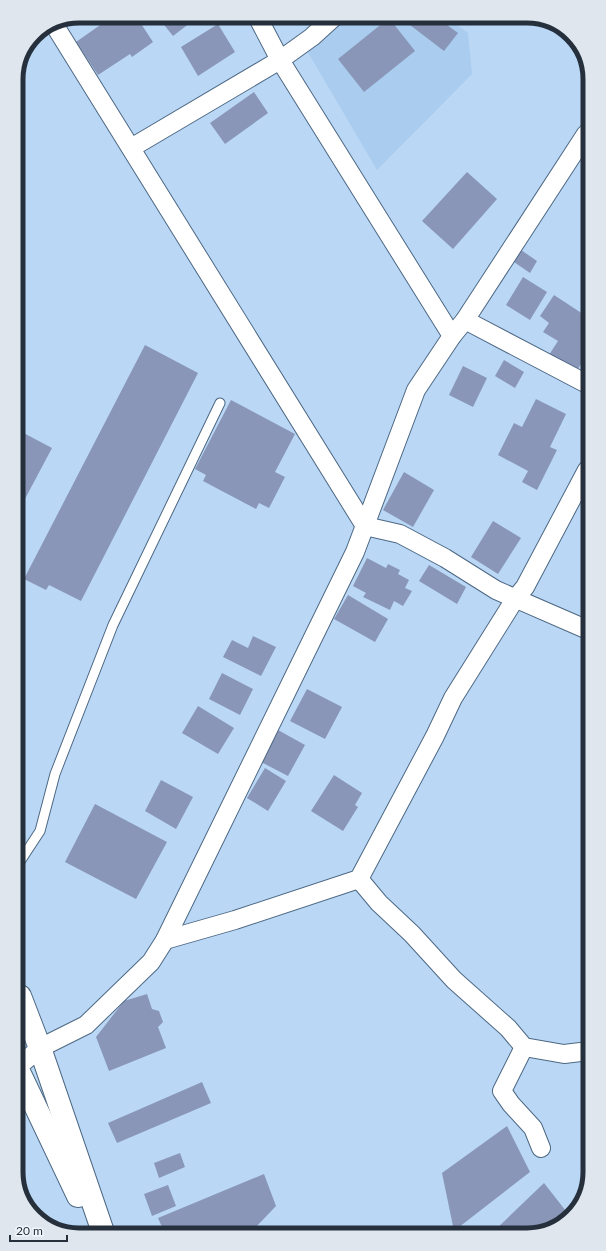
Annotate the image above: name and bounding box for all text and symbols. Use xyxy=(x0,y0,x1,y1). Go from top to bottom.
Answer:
scale bar xyxy=(10,1217,67,1243)
text: 20 m xyxy=(16,1223,43,1238)

